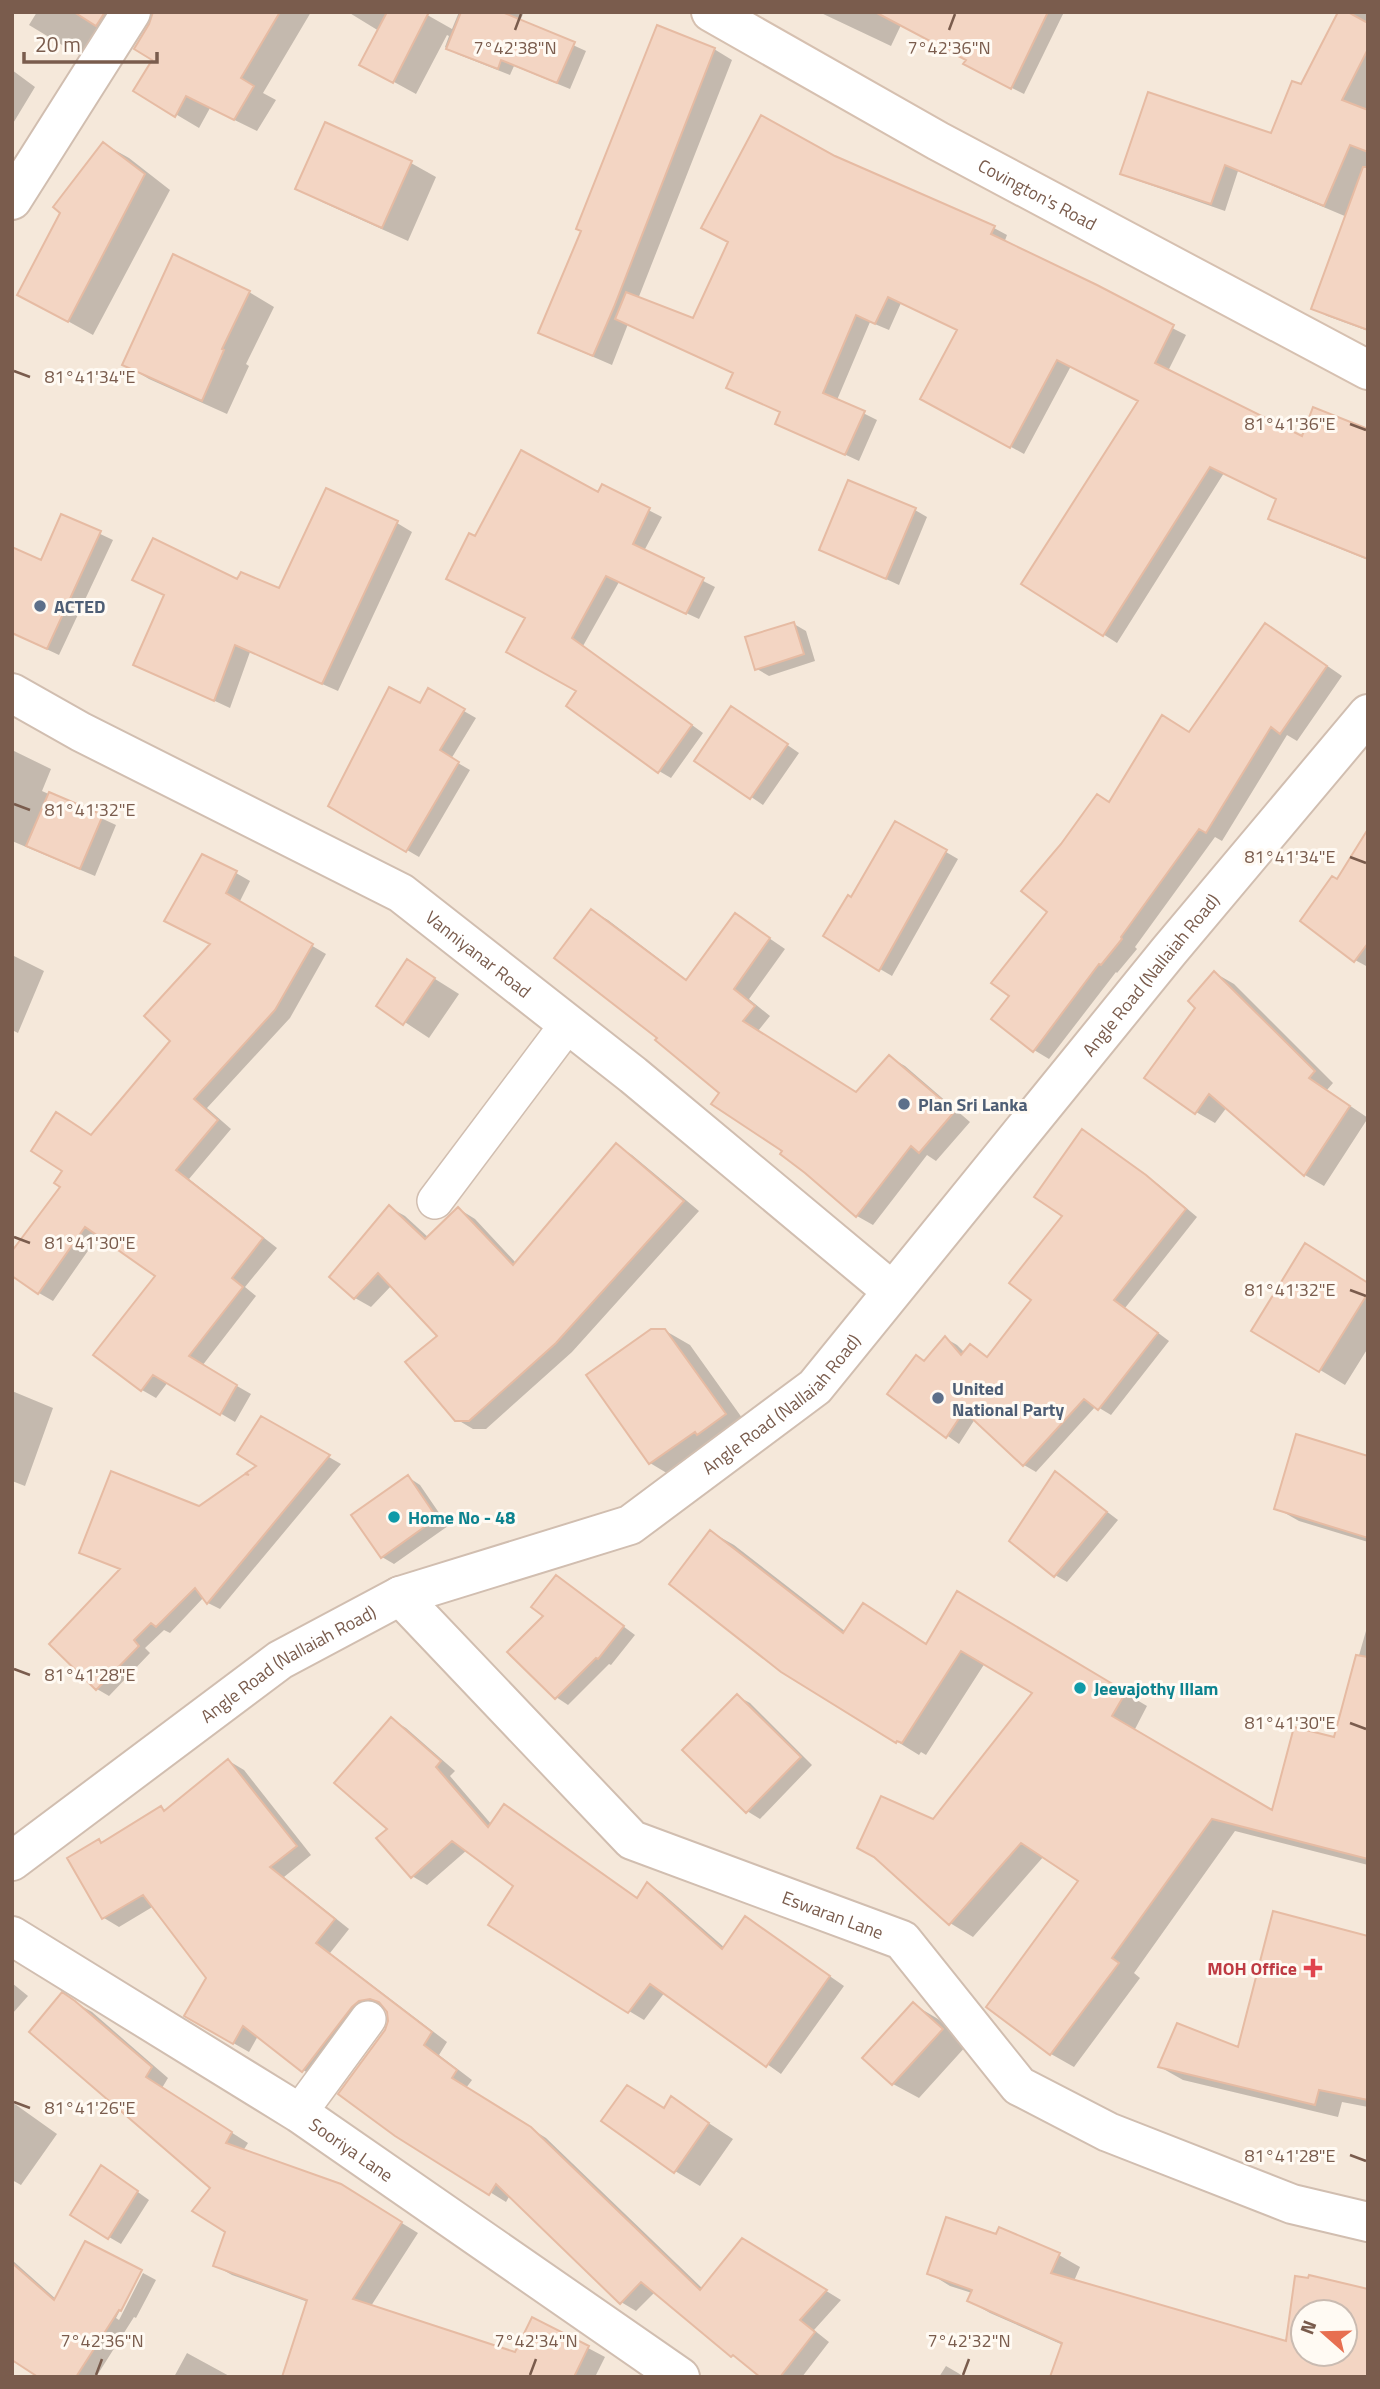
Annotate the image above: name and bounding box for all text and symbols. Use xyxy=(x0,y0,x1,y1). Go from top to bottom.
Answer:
scale bar xyxy=(24,21,158,65)
text: 20 m xyxy=(35,28,81,60)
text: 7°42'38"N xyxy=(473,34,557,61)
text: 7°42'36"N xyxy=(907,34,991,61)
street label: Covington's Road xyxy=(974,151,1102,237)
text: 81°41'34"E xyxy=(45,363,136,390)
text: 81°41'36"E xyxy=(1245,410,1336,437)
place label: ACTED xyxy=(54,593,105,620)
marker: ACTED xyxy=(32,598,48,614)
text: 81°41'32"E xyxy=(45,796,136,823)
text: 81°41'34"E xyxy=(1245,843,1336,870)
street label: Angle Road (Nallaiah Road) xyxy=(1075,887,1225,1062)
street label: Vanniyanar Road xyxy=(420,904,537,1004)
place label: Plan Sri Lanka xyxy=(918,1091,1028,1118)
marker: Plan Sri Lanka xyxy=(896,1096,912,1112)
text: 81°41'30"E xyxy=(45,1229,136,1256)
text: 81°41'32"E xyxy=(1245,1276,1336,1303)
street label: Angle Road (Nallaiah Road) xyxy=(696,1328,867,1481)
place label: United National Party xyxy=(952,1375,1064,1423)
marker: United National Party xyxy=(930,1390,946,1406)
place label: Home No - 48 xyxy=(408,1504,515,1531)
marker: Home No - 48 xyxy=(386,1509,402,1525)
street label: Angle Road (Nallaiah Road) xyxy=(194,1598,381,1729)
text: 81°41'28"E xyxy=(45,1661,136,1688)
place label: Jeevajothy Illam xyxy=(1094,1675,1218,1702)
marker: Jeevajothy Illam xyxy=(1072,1680,1088,1696)
text: 81°41'30"E xyxy=(1245,1709,1336,1736)
street label: Eswaran Lane xyxy=(778,1883,887,1946)
place label: MOH Office xyxy=(1207,1955,1297,1982)
marker: MOH Office xyxy=(1303,1958,1323,1978)
text: 81°41'26"E xyxy=(45,2094,136,2121)
street label: Sooriya Lane xyxy=(304,2111,399,2188)
text: 81°41'28"E xyxy=(1245,2142,1336,2169)
north arrow xyxy=(1289,2298,1359,2368)
text: N xyxy=(1292,2316,1323,2338)
text: 7°42'36"N xyxy=(60,2327,144,2354)
text: 7°42'34"N xyxy=(494,2327,578,2354)
text: 7°42'32"N xyxy=(927,2327,1011,2354)

